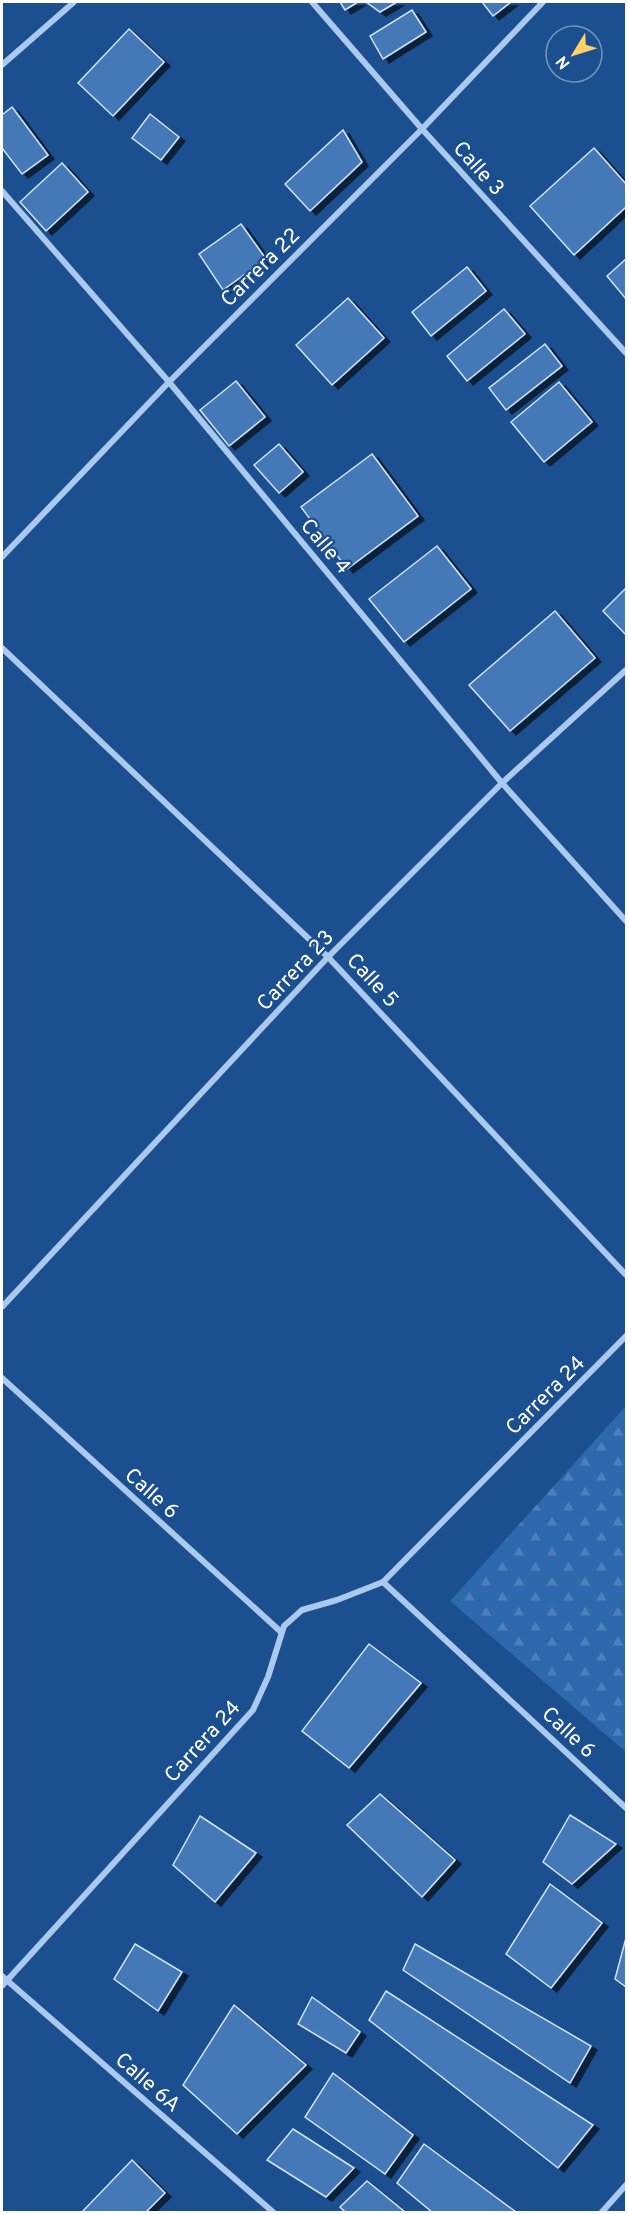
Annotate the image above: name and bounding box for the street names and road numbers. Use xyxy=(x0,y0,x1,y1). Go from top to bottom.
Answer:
street label: Calle 3 xyxy=(446,136,510,202)
street label: Carrera 22 xyxy=(216,223,307,314)
street label: Calle 4 xyxy=(294,513,356,581)
street label: Carrera 23 xyxy=(252,925,341,1017)
street label: Calle 5 xyxy=(340,948,404,1014)
street label: Carrera 24 xyxy=(501,1351,592,1442)
street label: Calle 6 xyxy=(118,1463,184,1526)
street label: Carrera 24 xyxy=(159,1695,247,1789)
street label: Calle 6 xyxy=(535,1701,601,1765)
street label: Calle 6A xyxy=(109,2047,185,2119)

